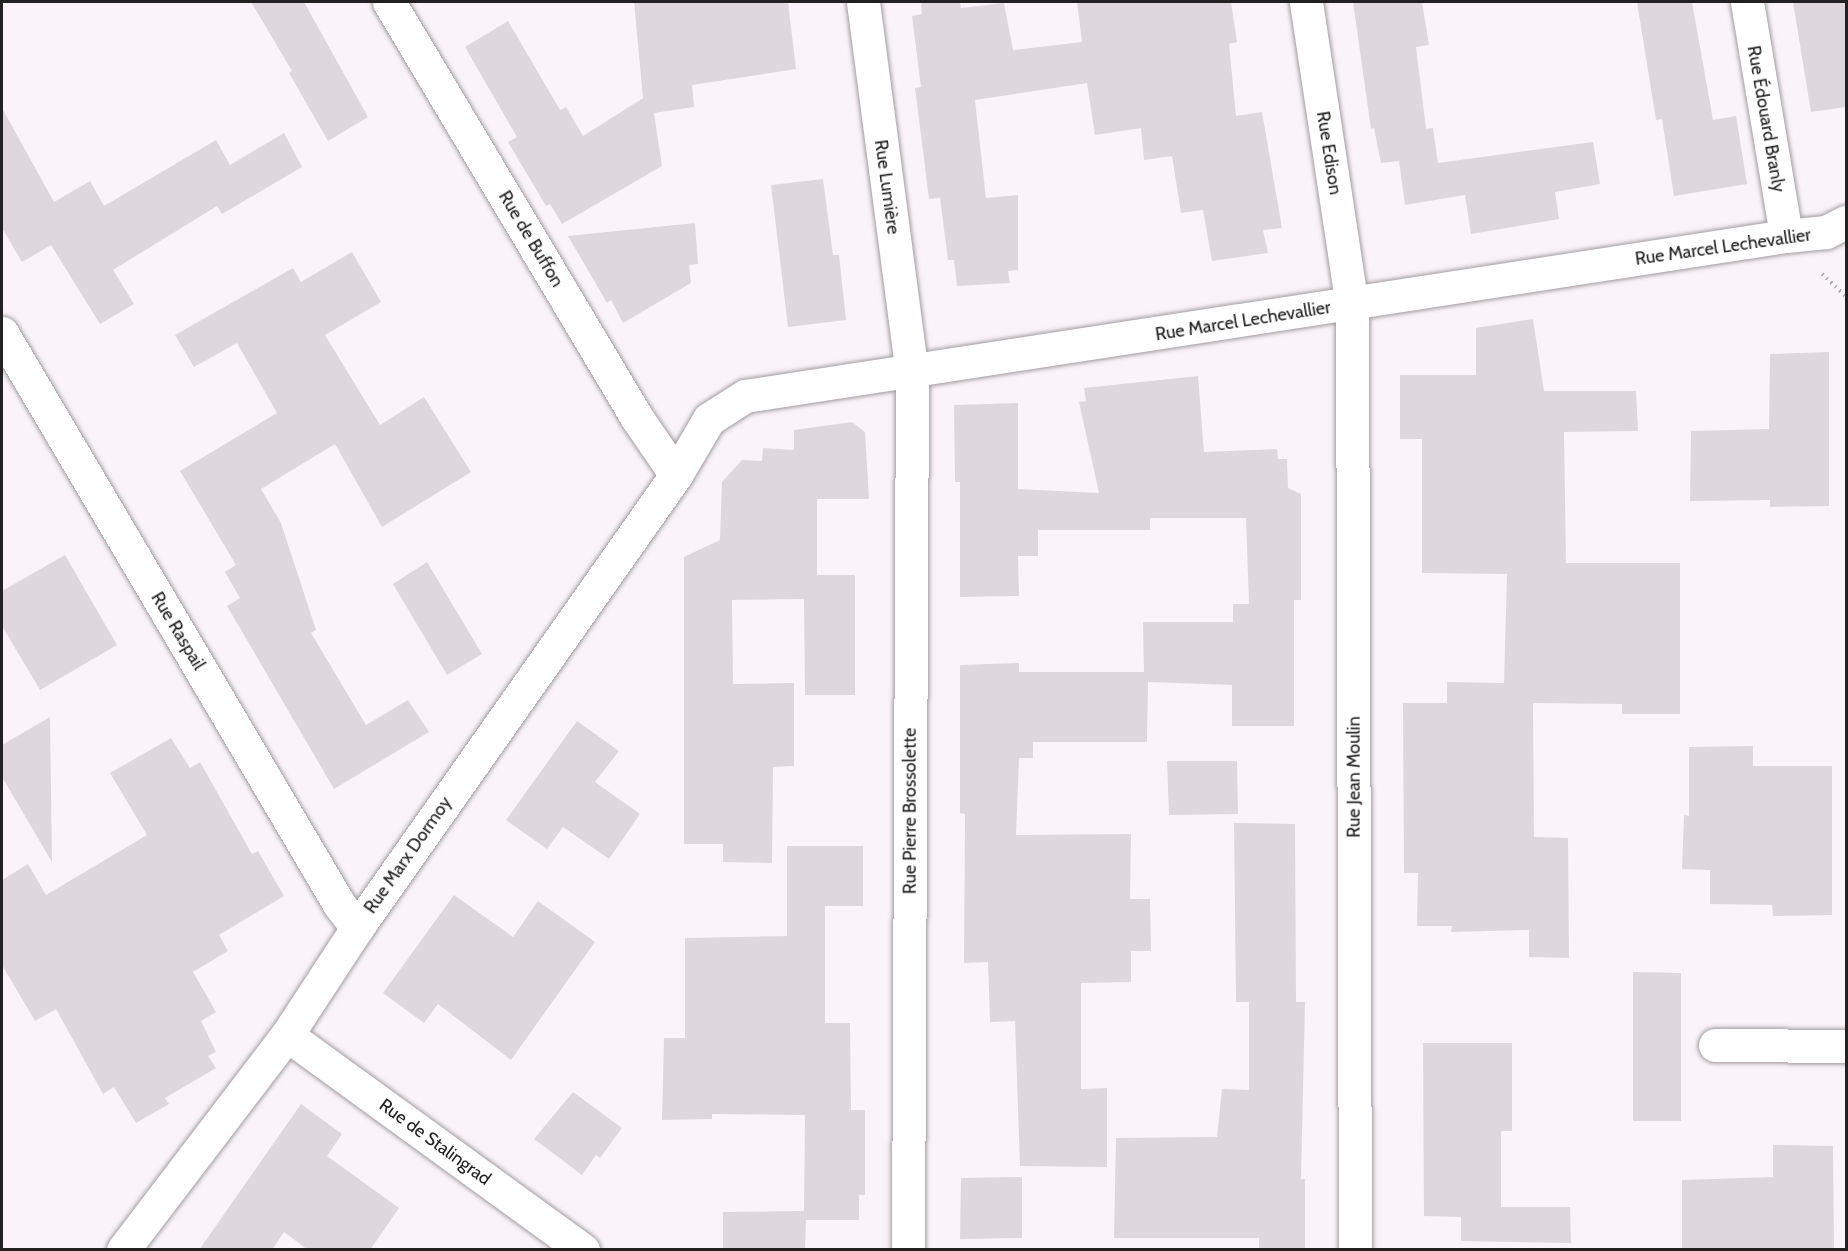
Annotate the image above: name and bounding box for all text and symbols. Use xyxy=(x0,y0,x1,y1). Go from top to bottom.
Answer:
street label: Rue Édouard Branly xyxy=(1742,44,1790,194)
street label: Rue Edison xyxy=(1312,110,1346,196)
street label: Rue Lumière xyxy=(870,138,904,236)
street label: Rue de Buffon xyxy=(494,187,568,291)
street label: Rue Marcel Lechevallier xyxy=(1634,224,1812,270)
street label: Rue Marcel Lechevallier xyxy=(1154,296,1332,346)
street label: Rue Raspail xyxy=(146,588,210,674)
street label: Rue Jean Moulin xyxy=(1343,716,1365,838)
street label: Rue Pierre Brossolette xyxy=(899,728,921,894)
street label: Rue Marx Dormoy xyxy=(360,792,456,918)
street label: Rue de Stalingrad xyxy=(375,1094,495,1190)

